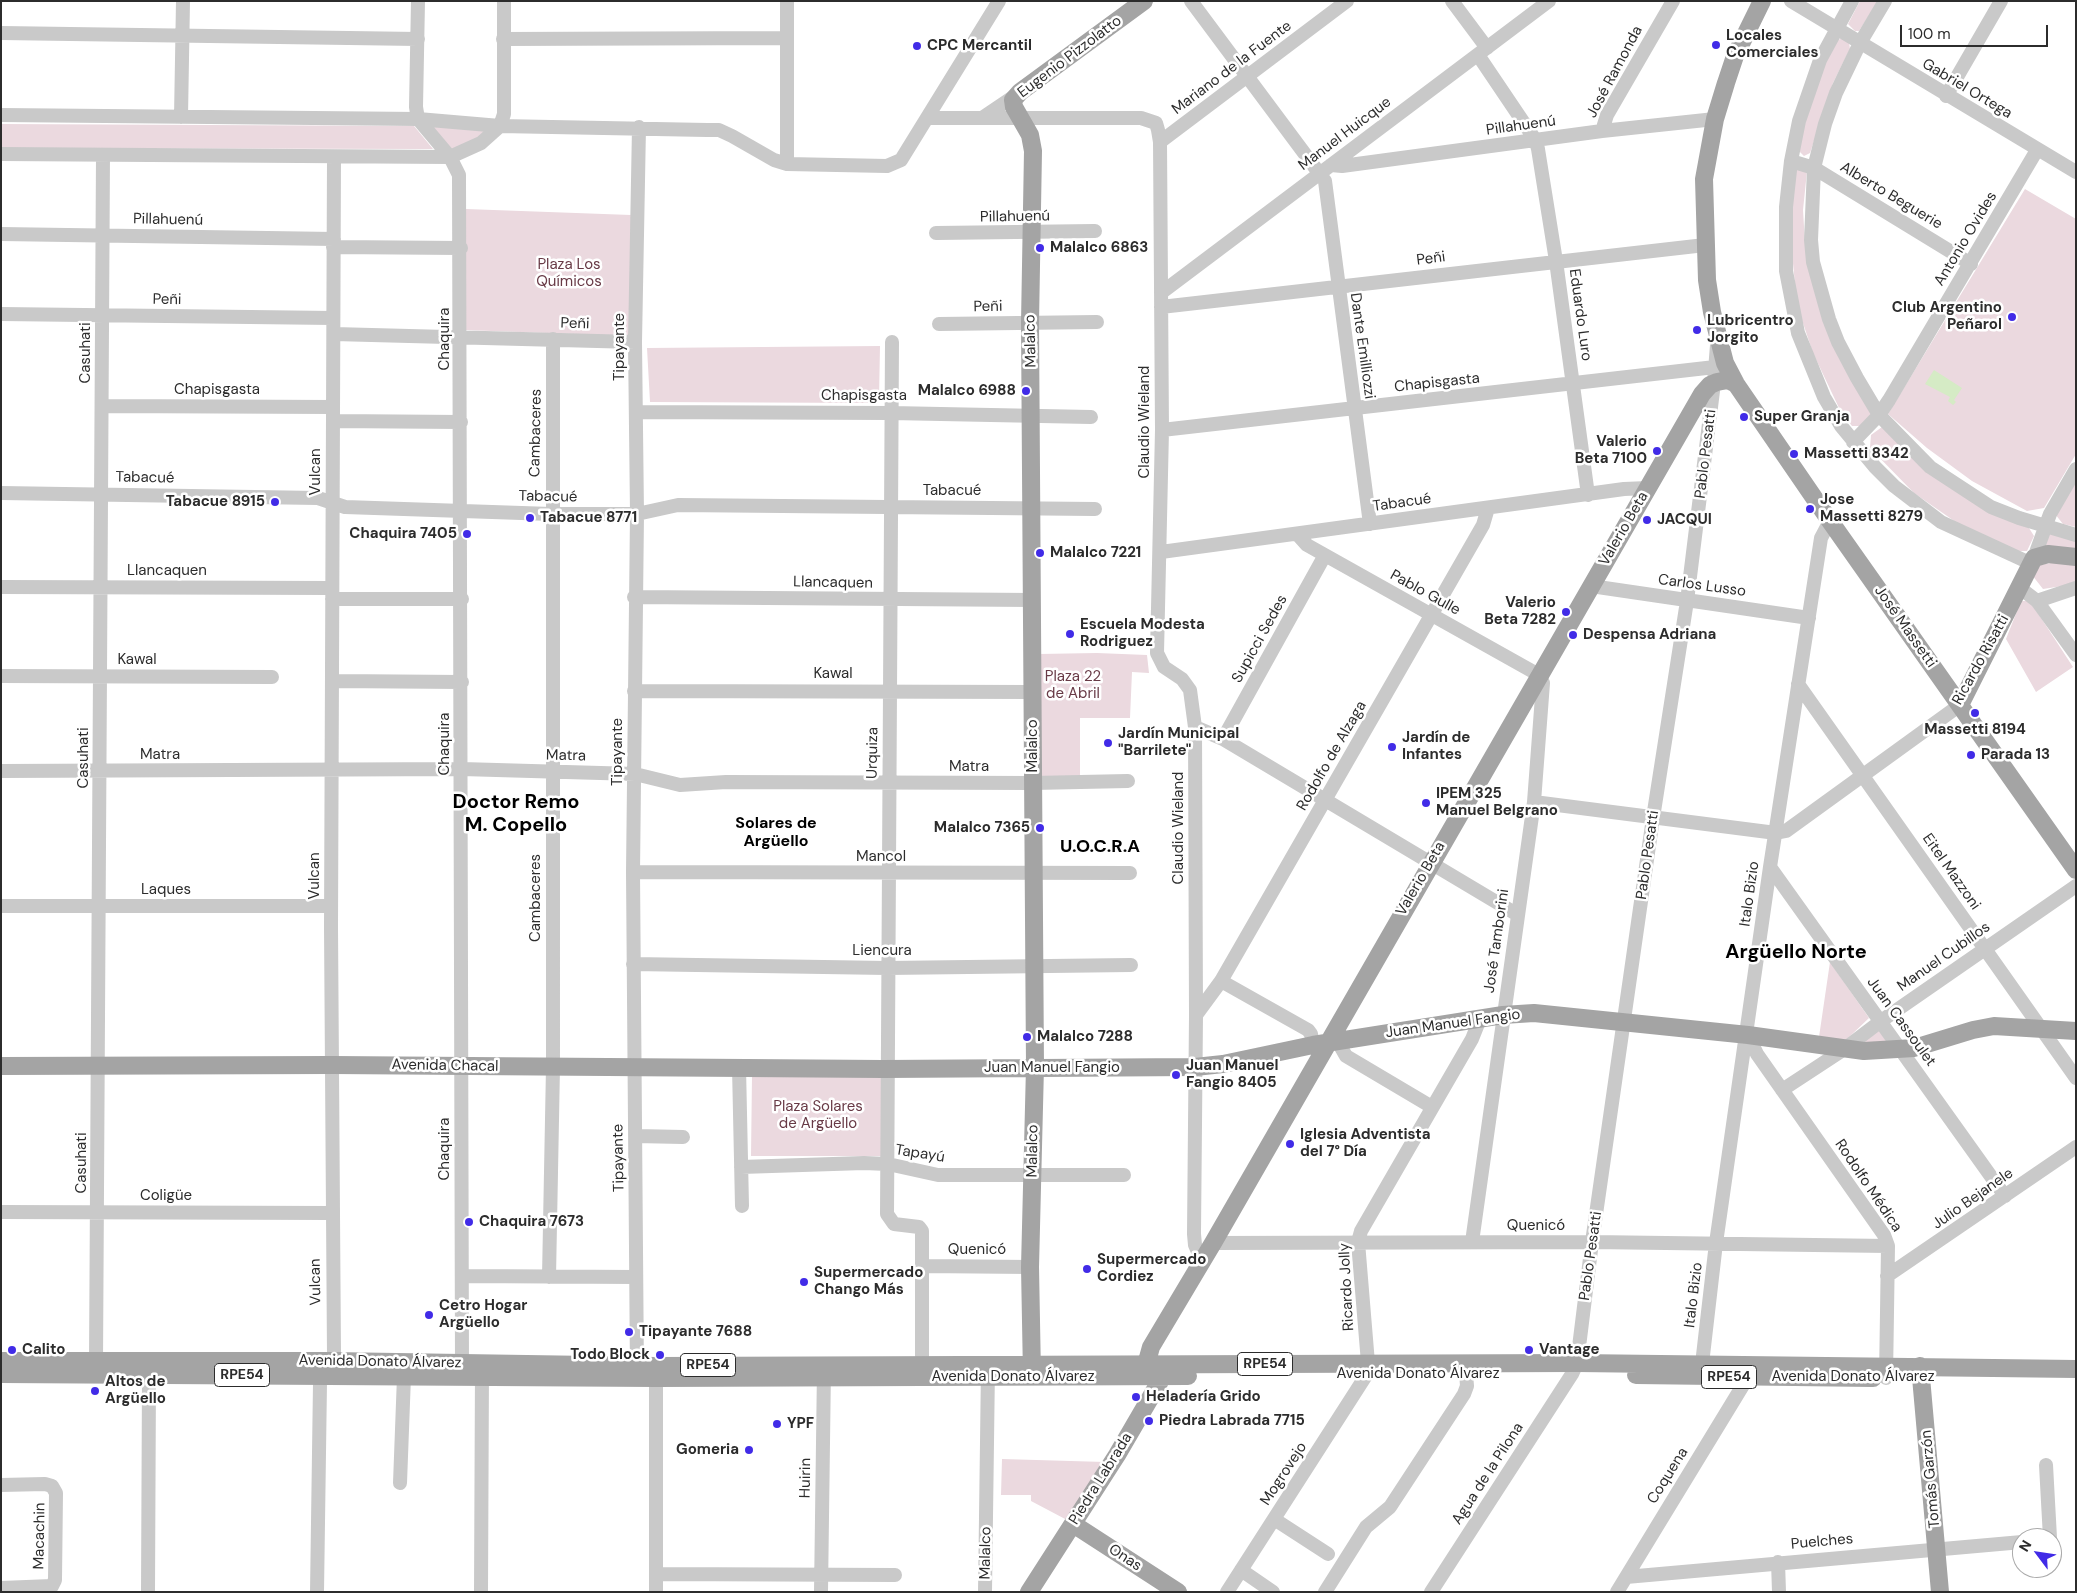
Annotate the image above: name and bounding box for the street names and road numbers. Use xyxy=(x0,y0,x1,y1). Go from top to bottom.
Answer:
street label: Eugenio Pizzolatto xyxy=(1014,12,1126,102)
street label: Mariano de la Fuente xyxy=(1169,17,1295,119)
street label: José Ramonda xyxy=(1583,23,1647,121)
street label: Gabriel Ortega xyxy=(1919,55,2015,123)
street label: Manuel Huicque xyxy=(1295,93,1395,175)
street label: Pillahuenú xyxy=(1485,112,1557,140)
street label: Alberto Beguerie xyxy=(1837,158,1945,234)
street label: Antonio Ovides xyxy=(1931,189,2001,289)
street label: Pillahuenú xyxy=(980,207,1050,227)
street label: Pillahuenú xyxy=(133,210,203,230)
street label: Peñi xyxy=(1416,248,1446,270)
street label: Eduardo Luro xyxy=(1565,268,1595,362)
street label: Peñi xyxy=(152,291,182,309)
street label: Dante Emilliozzi xyxy=(1346,292,1378,400)
street label: Peñi xyxy=(973,298,1003,316)
street label: Chaquira xyxy=(436,308,454,370)
street label: Tipayante xyxy=(611,313,629,381)
street label: Peñi xyxy=(560,314,590,334)
street label: Malalco xyxy=(1022,314,1040,368)
street label: Casuhati xyxy=(77,322,95,384)
street label: Claudio Wieland xyxy=(1136,366,1154,478)
street label: Chapisgasta xyxy=(1393,370,1481,396)
street label: Chapisgasta xyxy=(174,381,260,399)
street label: Chapisgasta xyxy=(821,387,907,405)
street label: Cambaceres xyxy=(526,389,546,477)
street label: Pablo Pesatti xyxy=(1692,408,1720,500)
street label: Vulcan xyxy=(307,448,325,496)
street label: Tabacué xyxy=(115,468,175,488)
street label: Tabacué xyxy=(923,482,981,500)
street label: Tabacué xyxy=(518,487,578,507)
street label: Valerio Beta xyxy=(1596,489,1652,569)
street label: Tabacué xyxy=(1372,490,1432,516)
street label: Llancaquen xyxy=(127,562,207,580)
street label: Pablo Gulle xyxy=(1387,566,1463,620)
street label: Carlos Lusso xyxy=(1657,571,1747,601)
street label: Llancaquen xyxy=(793,573,873,593)
street label: José Massetti xyxy=(1870,583,1940,671)
street label: Supicci Sedes xyxy=(1228,592,1292,686)
street label: Ricardo Risatti xyxy=(1949,612,2013,708)
street label: Kawal xyxy=(117,651,157,669)
street label: Kawal xyxy=(813,665,853,683)
street label: Rodolfo de Alzaga xyxy=(1293,698,1371,814)
street label: Chaquira xyxy=(436,713,454,775)
street label: Tipayante xyxy=(609,718,627,786)
street label: Malalco xyxy=(1024,719,1042,773)
street label: Casuhati xyxy=(75,727,93,789)
street label: Urquiza xyxy=(864,727,882,779)
street label: Matra xyxy=(140,746,180,764)
street label: Matra xyxy=(546,747,586,765)
street label: Matra xyxy=(949,758,989,776)
street label: Claudio Wieland xyxy=(1170,772,1188,884)
street label: Pablo Pesatti xyxy=(1633,809,1663,901)
street label: Eitel Mazzoni xyxy=(1918,830,1984,914)
street label: Valerio Beta xyxy=(1393,839,1449,919)
street label: Mancol xyxy=(856,848,906,866)
street label: Vulcan xyxy=(306,852,324,900)
street label: Cambaceres xyxy=(527,854,545,942)
street label: Italo Bizio xyxy=(1737,860,1763,928)
street label: Laques xyxy=(141,881,191,899)
street label: José Tamborini xyxy=(1481,888,1513,994)
street label: Manuel Cubillos xyxy=(1894,918,1994,996)
street label: Liencura xyxy=(852,942,912,960)
street label: Juan Cassoulet xyxy=(1863,974,1939,1070)
street label: Juan Manuel Fangio xyxy=(1384,1006,1522,1042)
street label: Avenida Chacal xyxy=(392,1056,498,1076)
street label: Juan Manuel Fangio xyxy=(984,1059,1120,1077)
street label: Chaquira xyxy=(436,1118,454,1180)
street label: Tipayante xyxy=(609,1124,629,1192)
street label: Malalco xyxy=(1024,1124,1042,1178)
street label: Casuhati xyxy=(73,1132,91,1194)
street label: Rodolfo Médica xyxy=(1830,1136,1906,1236)
street label: Tapayú xyxy=(894,1141,946,1167)
street label: Julio Bejanele xyxy=(1929,1165,2017,1233)
street label: Coligüe xyxy=(140,1187,192,1205)
street label: Pablo Pesatti xyxy=(1576,1210,1606,1302)
street label: Quenicó xyxy=(1507,1217,1565,1235)
street label: Quenicó xyxy=(948,1241,1006,1259)
street label: Ricardo Jolly xyxy=(1336,1242,1358,1332)
street label: Vulcan xyxy=(307,1258,325,1306)
street label: Italo Bizio xyxy=(1681,1261,1707,1329)
street label: Avenida Donato Álvarez xyxy=(298,1352,462,1372)
road number: RPE54 xyxy=(1238,1352,1292,1376)
road number: RPE54 xyxy=(680,1354,736,1376)
road number: RPE54 xyxy=(214,1364,270,1386)
street label: Avenida Donato Álvarez xyxy=(1337,1365,1499,1383)
road number: RPE54 xyxy=(1702,1365,1756,1388)
street label: Avenida Donato Álvarez xyxy=(932,1368,1094,1386)
street label: Avenida Donato Álvarez xyxy=(1772,1368,1934,1386)
street label: Agua de la Pilona xyxy=(1448,1420,1528,1528)
street label: Tomás Garzón xyxy=(1918,1429,1944,1529)
street label: Piedra Labrada xyxy=(1066,1430,1136,1528)
street label: Mogrovejo xyxy=(1257,1439,1311,1509)
street label: Coquena xyxy=(1644,1445,1692,1507)
street label: Huirin xyxy=(797,1458,815,1498)
street label: Macachin xyxy=(30,1502,50,1570)
street label: Malalco xyxy=(977,1526,995,1580)
street label: Puelches xyxy=(1790,1530,1854,1554)
street label: Onas xyxy=(1105,1541,1145,1575)

